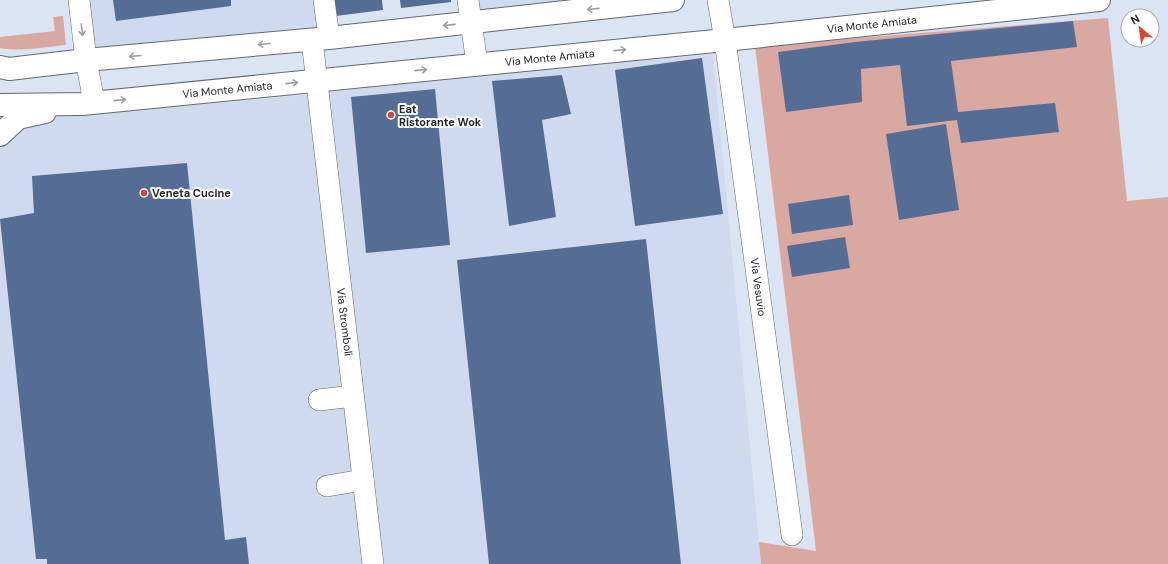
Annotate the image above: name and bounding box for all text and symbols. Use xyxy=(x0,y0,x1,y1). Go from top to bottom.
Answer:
one-way arrow xyxy=(587,5,600,13)
north arrow xyxy=(1120,8,1160,48)
text: N xyxy=(1128,11,1142,27)
street label: Via Monte Amiata xyxy=(826,13,918,36)
one-way arrow xyxy=(443,21,456,29)
one-way arrow xyxy=(78,23,86,36)
one-way arrow xyxy=(258,40,271,48)
street label: Via Monte Amiata xyxy=(504,46,595,69)
one-way arrow xyxy=(613,47,626,54)
one-way arrow xyxy=(129,52,142,59)
one-way arrow xyxy=(414,66,427,73)
street label: Via Monte Amiata xyxy=(182,78,273,101)
one-way arrow xyxy=(285,79,298,86)
one-way arrow xyxy=(113,96,126,103)
place label: Eat Ristorante Wok xyxy=(399,102,482,129)
marker: Eat Ristorante Wok xyxy=(386,110,396,120)
place label: Veneta Cucine xyxy=(152,186,231,200)
marker: Veneta Cucine xyxy=(139,188,149,198)
street label: Via Vesuvio xyxy=(748,257,769,317)
street label: Via Stromboli xyxy=(334,287,356,357)

